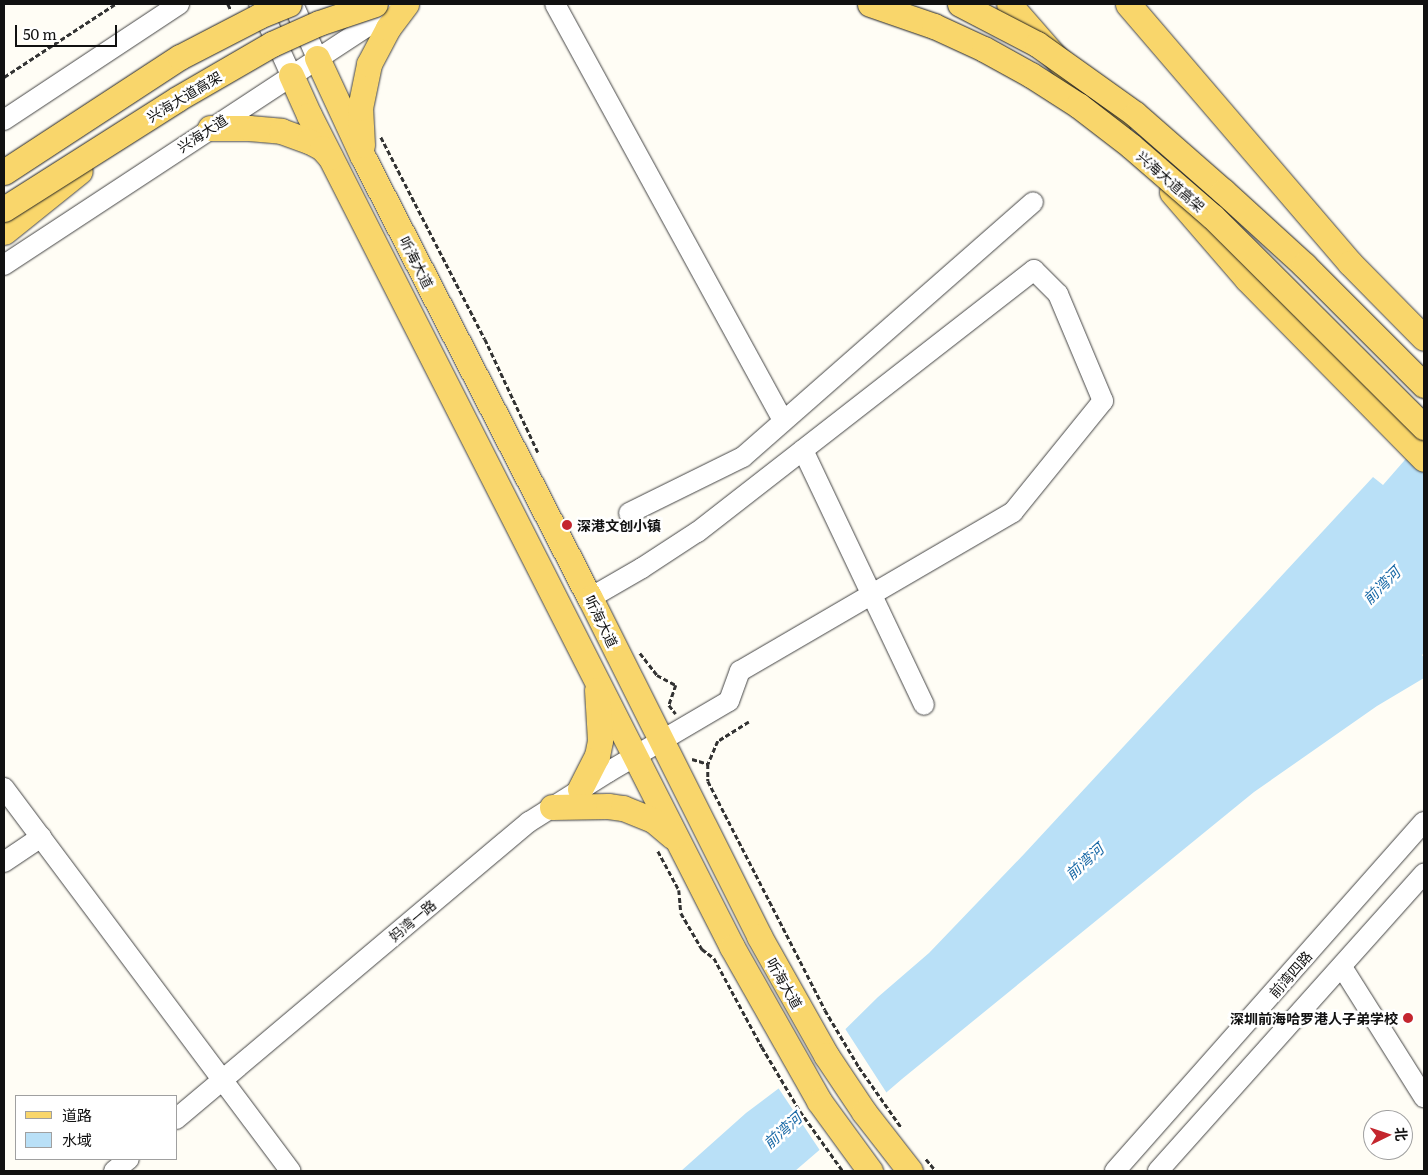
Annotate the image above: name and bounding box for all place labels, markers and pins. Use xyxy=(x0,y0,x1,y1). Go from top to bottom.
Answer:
place label: 深港文创小镇 xyxy=(577,517,661,533)
marker: 深港文创小镇 xyxy=(561,519,573,531)
place label: 深圳前海哈罗港人子弟学校 xyxy=(1230,1010,1398,1026)
marker: 深圳前海哈罗港人子弟学校 xyxy=(1402,1012,1414,1024)

